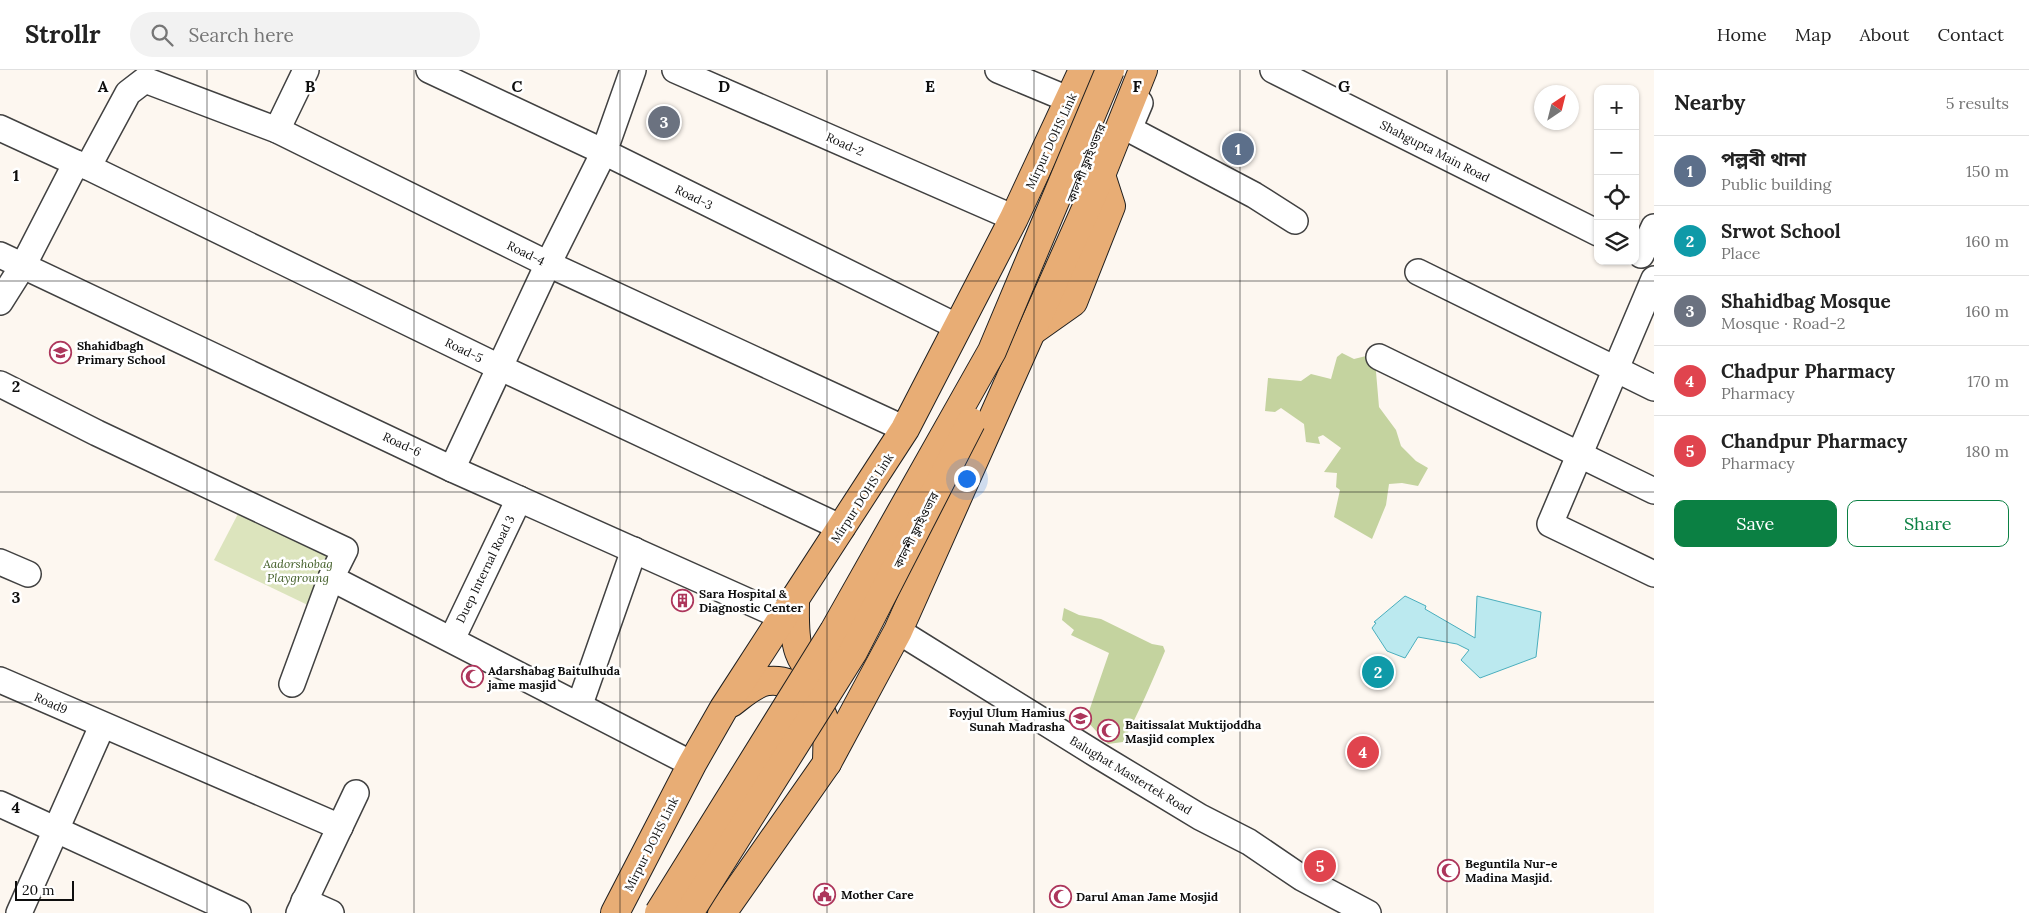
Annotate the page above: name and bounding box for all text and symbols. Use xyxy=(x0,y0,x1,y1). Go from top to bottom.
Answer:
search box xyxy=(130,12,480,57)
text: Strollr xyxy=(25,19,100,50)
icon: search xyxy=(148,21,176,49)
text: Search here xyxy=(188,23,294,47)
text: Home xyxy=(1717,23,1767,46)
text: Map xyxy=(1795,23,1831,46)
text: About xyxy=(1859,23,1909,46)
text: Contact xyxy=(1937,23,2004,46)
text: A xyxy=(98,76,109,96)
text: B xyxy=(305,76,316,96)
text: C xyxy=(511,76,523,96)
text: D xyxy=(718,76,730,96)
text: E xyxy=(925,76,935,96)
text: F xyxy=(1132,76,1142,96)
text: G xyxy=(1338,76,1350,96)
north arrow xyxy=(1534,85,1579,130)
map controls xyxy=(1594,85,1639,265)
button: + xyxy=(1594,85,1639,130)
text: Nearby xyxy=(1674,89,1745,116)
street label: Mirpur DOHS Link xyxy=(1022,90,1080,191)
text: 5 results xyxy=(1946,93,2009,113)
pin: 3 xyxy=(648,103,680,141)
street label: Shahgupta Main Road xyxy=(1378,117,1492,185)
street label: কালশী ফ্লাইওভার xyxy=(1063,121,1109,205)
street label: Road-2 xyxy=(824,129,866,159)
pin: 1 xyxy=(1222,130,1254,168)
button: − xyxy=(1594,130,1639,175)
text: পল্লবী থানা xyxy=(1721,147,1806,171)
text: 1 xyxy=(1687,161,1693,181)
text: 150 m xyxy=(1966,161,2009,181)
text: 1 xyxy=(13,165,19,185)
text: Public building xyxy=(1721,174,1831,194)
button: locate xyxy=(1594,175,1639,220)
street label: Road-3 xyxy=(673,181,716,213)
text: Srwot School xyxy=(1721,219,1841,243)
button: layers xyxy=(1594,220,1639,265)
text: 2 xyxy=(1686,231,1694,251)
text: 160 m xyxy=(1965,231,2009,251)
street label: Road-4 xyxy=(505,237,548,269)
text: Place xyxy=(1721,243,1760,263)
text: Shahidbag Mosque xyxy=(1721,289,1891,313)
text: 3 xyxy=(1686,301,1694,321)
text: 160 m xyxy=(1965,301,2009,321)
text: Mosque · Road-2 xyxy=(1721,313,1845,333)
street label: Road-5 xyxy=(443,334,485,366)
place label: Shahidbagh Primary School xyxy=(77,338,166,367)
school or university icon: Shahidbagh Primary School xyxy=(49,340,73,364)
text: Chadpur Pharmacy xyxy=(1721,359,1895,383)
text: 4 xyxy=(1686,371,1694,391)
text: 170 m xyxy=(1967,371,2009,391)
text: 2 xyxy=(12,376,20,396)
text: Pharmacy xyxy=(1721,383,1795,403)
street label: Road-6 xyxy=(380,429,424,459)
text: Chandpur Pharmacy xyxy=(1721,429,1907,453)
text: 5 xyxy=(1686,441,1694,461)
text: 180 m xyxy=(1966,441,2009,461)
street label: Mirpur DOHS Link xyxy=(827,450,897,546)
text: Pharmacy xyxy=(1721,453,1795,473)
your location xyxy=(954,466,980,492)
street label: কালশী ফ্লাইওভার xyxy=(890,489,942,571)
button: Save xyxy=(1674,500,1837,547)
button: Share xyxy=(1847,500,2009,547)
street label: Duep Internal Road 3 xyxy=(452,512,518,625)
park label: Aadorshobag Playgroung xyxy=(262,556,333,585)
place label: Sara Hospital & Diagnostic Center xyxy=(699,586,803,615)
text: 3 xyxy=(12,587,21,607)
building icon: Sara Hospital & Diagnostic Center xyxy=(671,588,695,612)
pin: 2 xyxy=(1362,653,1394,691)
place label: Adarshabag Baitulhuda jame masjid xyxy=(486,663,621,692)
mosque icon: Adarshabag Baitulhuda jame masjid xyxy=(460,665,484,689)
street label: Road9 xyxy=(32,689,70,717)
place label: Foyjul Ulum Hamius Sunah Madrasha xyxy=(949,705,1066,734)
school or university icon: Foyjul Ulum Hamius Sunah Madrasha xyxy=(1069,707,1093,731)
place label: Baitissalat Muktijoddha Masjid complex xyxy=(1125,717,1262,746)
mosque icon: Baitissalat Muktijoddha Masjid complex xyxy=(1097,719,1121,743)
street label: Balughat Mastertek Road xyxy=(1067,733,1195,817)
pin: 4 xyxy=(1347,733,1379,771)
street label: Mirpur DOHS Link xyxy=(621,794,682,894)
text: 4 xyxy=(12,797,21,817)
pin: 5 xyxy=(1304,847,1336,885)
place label: Beguntila Nur-e Madina Masjid. xyxy=(1465,856,1558,885)
mosque icon: Beguntila Nur-e Madina Masjid. xyxy=(1437,858,1461,882)
scale bar xyxy=(15,878,74,901)
text: 20 m xyxy=(22,881,54,899)
public building icon: Mother Care xyxy=(813,882,837,906)
mosque icon: Darul Aman Jame Mosjid xyxy=(1048,884,1072,908)
place label: Mother Care xyxy=(841,887,914,902)
place label: Darul Aman Jame Mosjid xyxy=(1076,889,1218,904)

